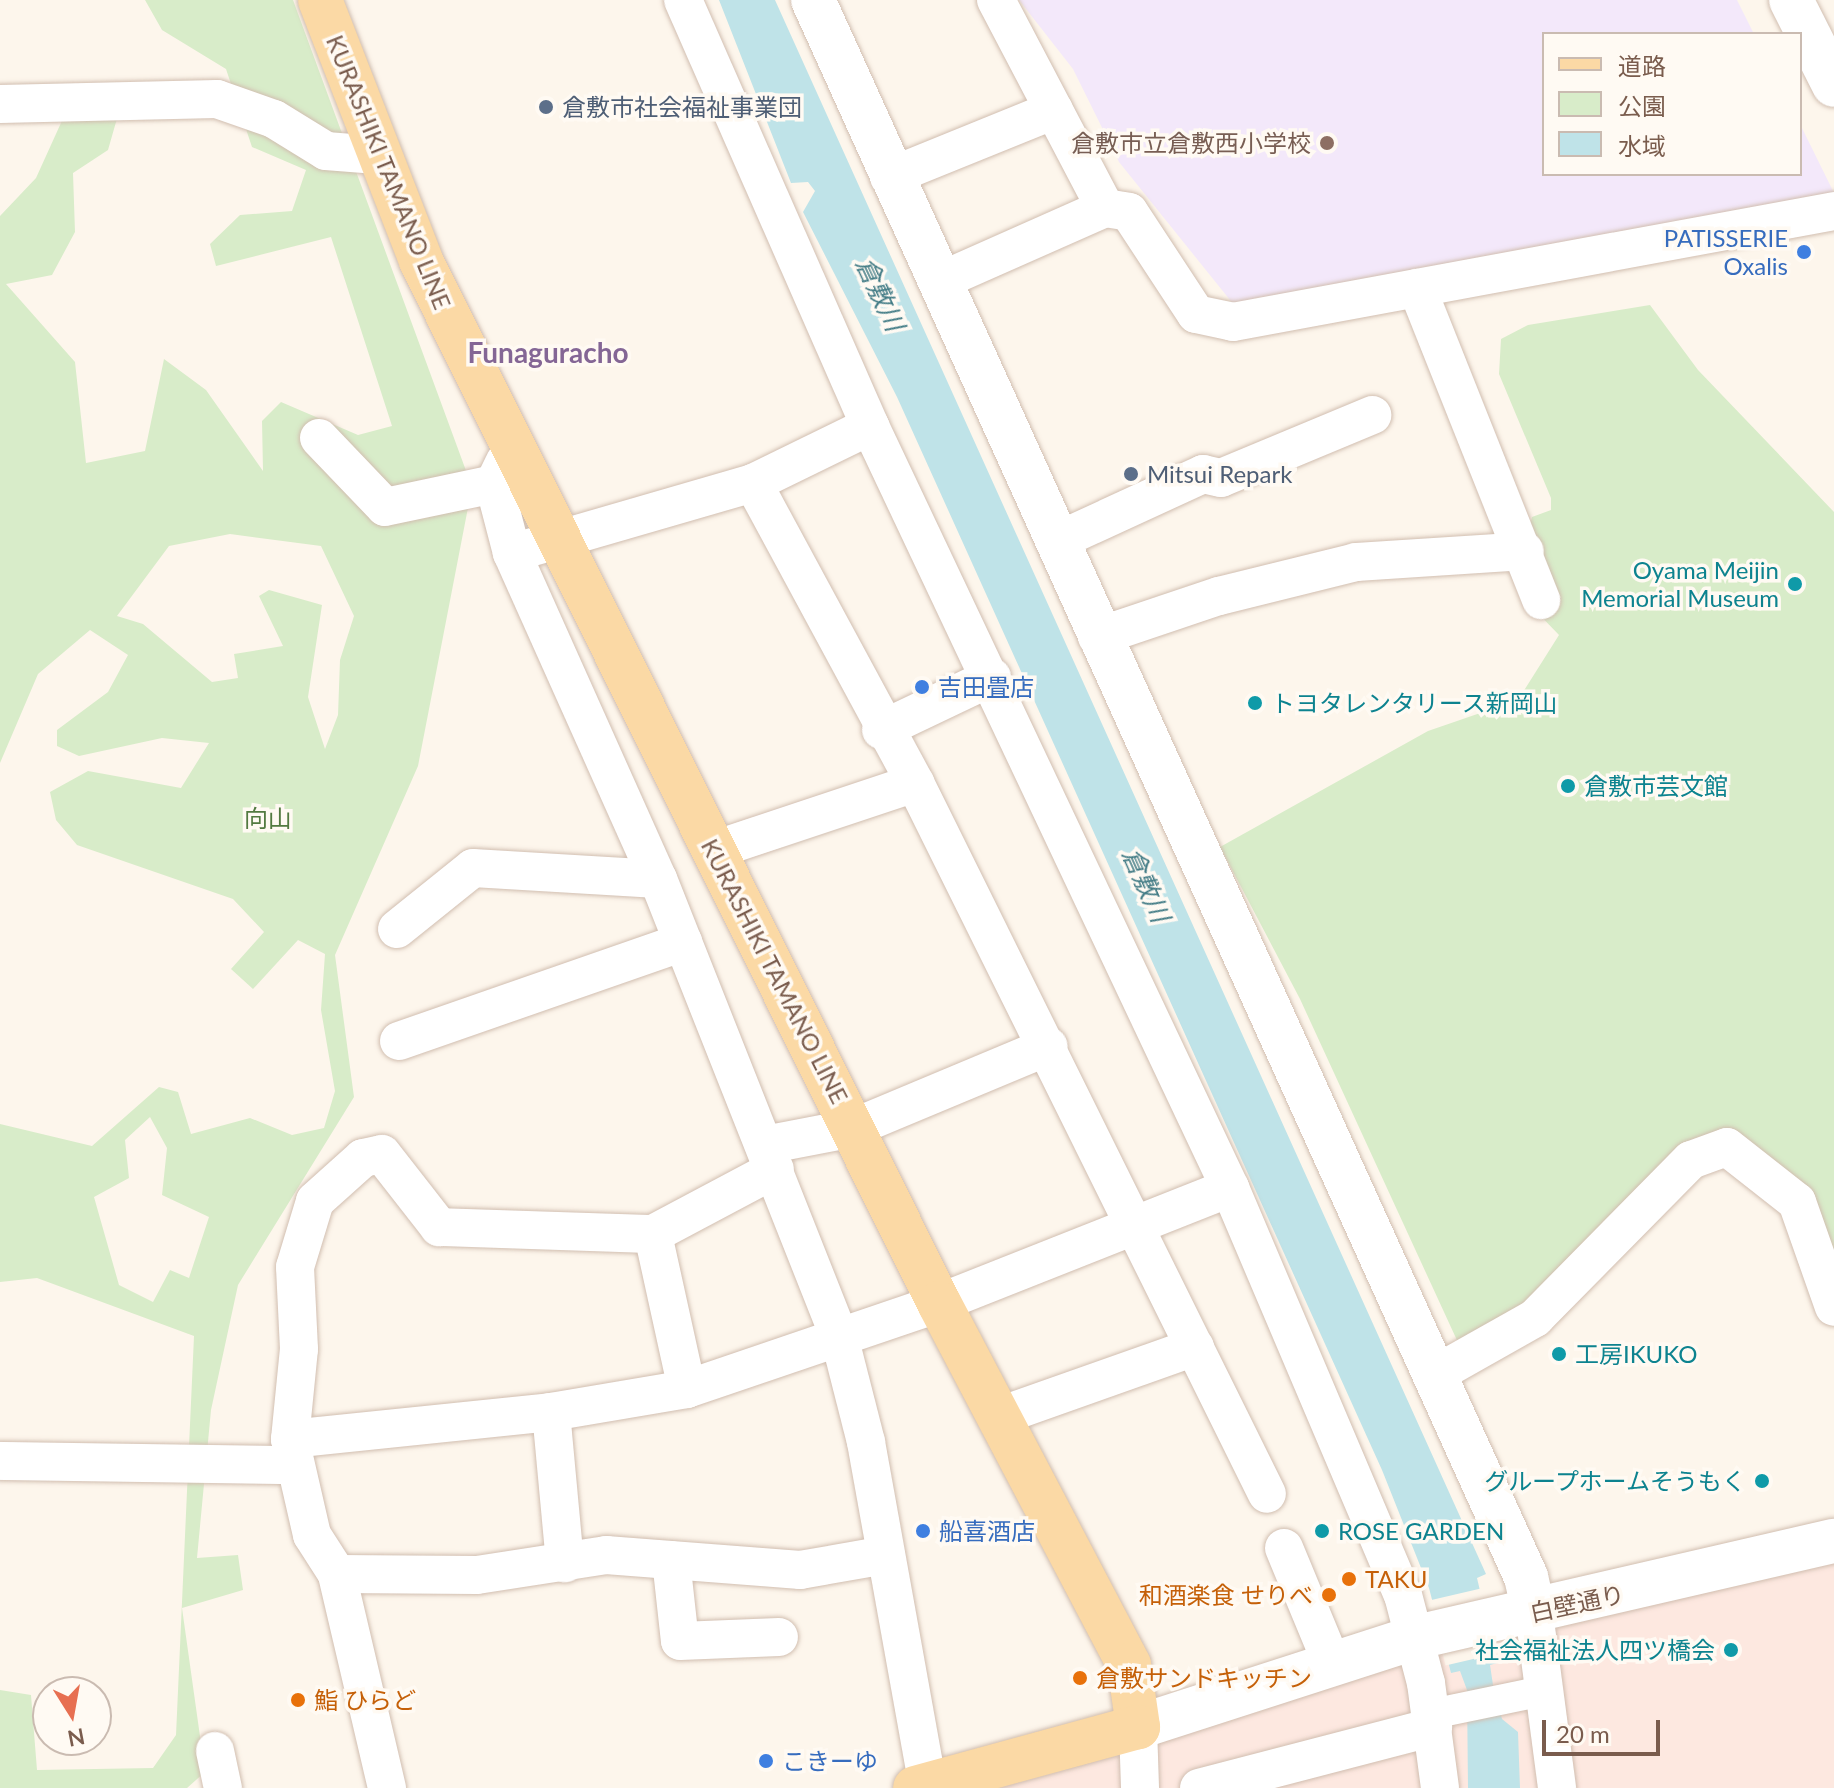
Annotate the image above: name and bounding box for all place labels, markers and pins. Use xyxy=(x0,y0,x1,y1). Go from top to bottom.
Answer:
place label: 倉敷市社会福祉事業団 xyxy=(562,93,802,121)
marker: 倉敷市社会福祉事業団 xyxy=(537,98,555,116)
place label: 倉敷市立倉敷西小学校 xyxy=(1071,129,1311,157)
marker: 倉敷市立倉敷西小学校 xyxy=(1318,134,1336,152)
place label: PATISSERIE Oxalis xyxy=(1664,224,1788,280)
marker: PATISSERIE Oxalis xyxy=(1795,243,1813,261)
place label: Mitsui Repark xyxy=(1147,460,1292,488)
marker: Mitsui Repark xyxy=(1122,465,1140,483)
place label: Oyama Meijin Memorial Museum xyxy=(1581,556,1779,612)
marker: Oyama Meijin Memorial Museum xyxy=(1786,575,1804,593)
place label: 吉田畳店 xyxy=(938,673,1034,701)
marker: 吉田畳店 xyxy=(913,678,931,696)
place label: トヨタレンタリース新岡山 xyxy=(1271,689,1559,717)
marker: トヨタレンタリース新岡山 xyxy=(1246,694,1264,712)
place label: 倉敷市芸文館 xyxy=(1584,772,1728,800)
marker: 倉敷市芸文館 xyxy=(1559,777,1577,795)
place label: 工房IKUKO xyxy=(1575,1340,1697,1368)
marker: 工房IKUKO xyxy=(1550,1345,1568,1363)
place label: グループホームそうもく xyxy=(1482,1467,1746,1495)
marker: グループホームそうもく xyxy=(1753,1472,1771,1490)
place label: 船喜酒店 xyxy=(939,1517,1035,1545)
place label: ROSE GARDEN xyxy=(1338,1517,1504,1545)
marker: 船喜酒店 xyxy=(914,1522,932,1540)
marker: ROSE GARDEN xyxy=(1313,1522,1331,1540)
place label: TAKU xyxy=(1365,1565,1427,1593)
marker: TAKU xyxy=(1340,1570,1358,1588)
place label: 和酒楽食 せりべ xyxy=(1139,1581,1313,1609)
marker: 和酒楽食 せりべ xyxy=(1320,1586,1338,1604)
place label: 社会福祉法人四ツ橋会 xyxy=(1475,1636,1715,1664)
marker: 社会福祉法人四ツ橋会 xyxy=(1722,1641,1740,1659)
place label: 倉敷サンドキッチン xyxy=(1096,1664,1312,1692)
marker: 倉敷サンドキッチン xyxy=(1071,1669,1089,1687)
place label: 鮨 ひらど xyxy=(314,1686,416,1714)
marker: 鮨 ひらど xyxy=(289,1691,307,1709)
place label: こきーゆ xyxy=(782,1747,878,1775)
marker: こきーゆ xyxy=(757,1752,775,1770)

